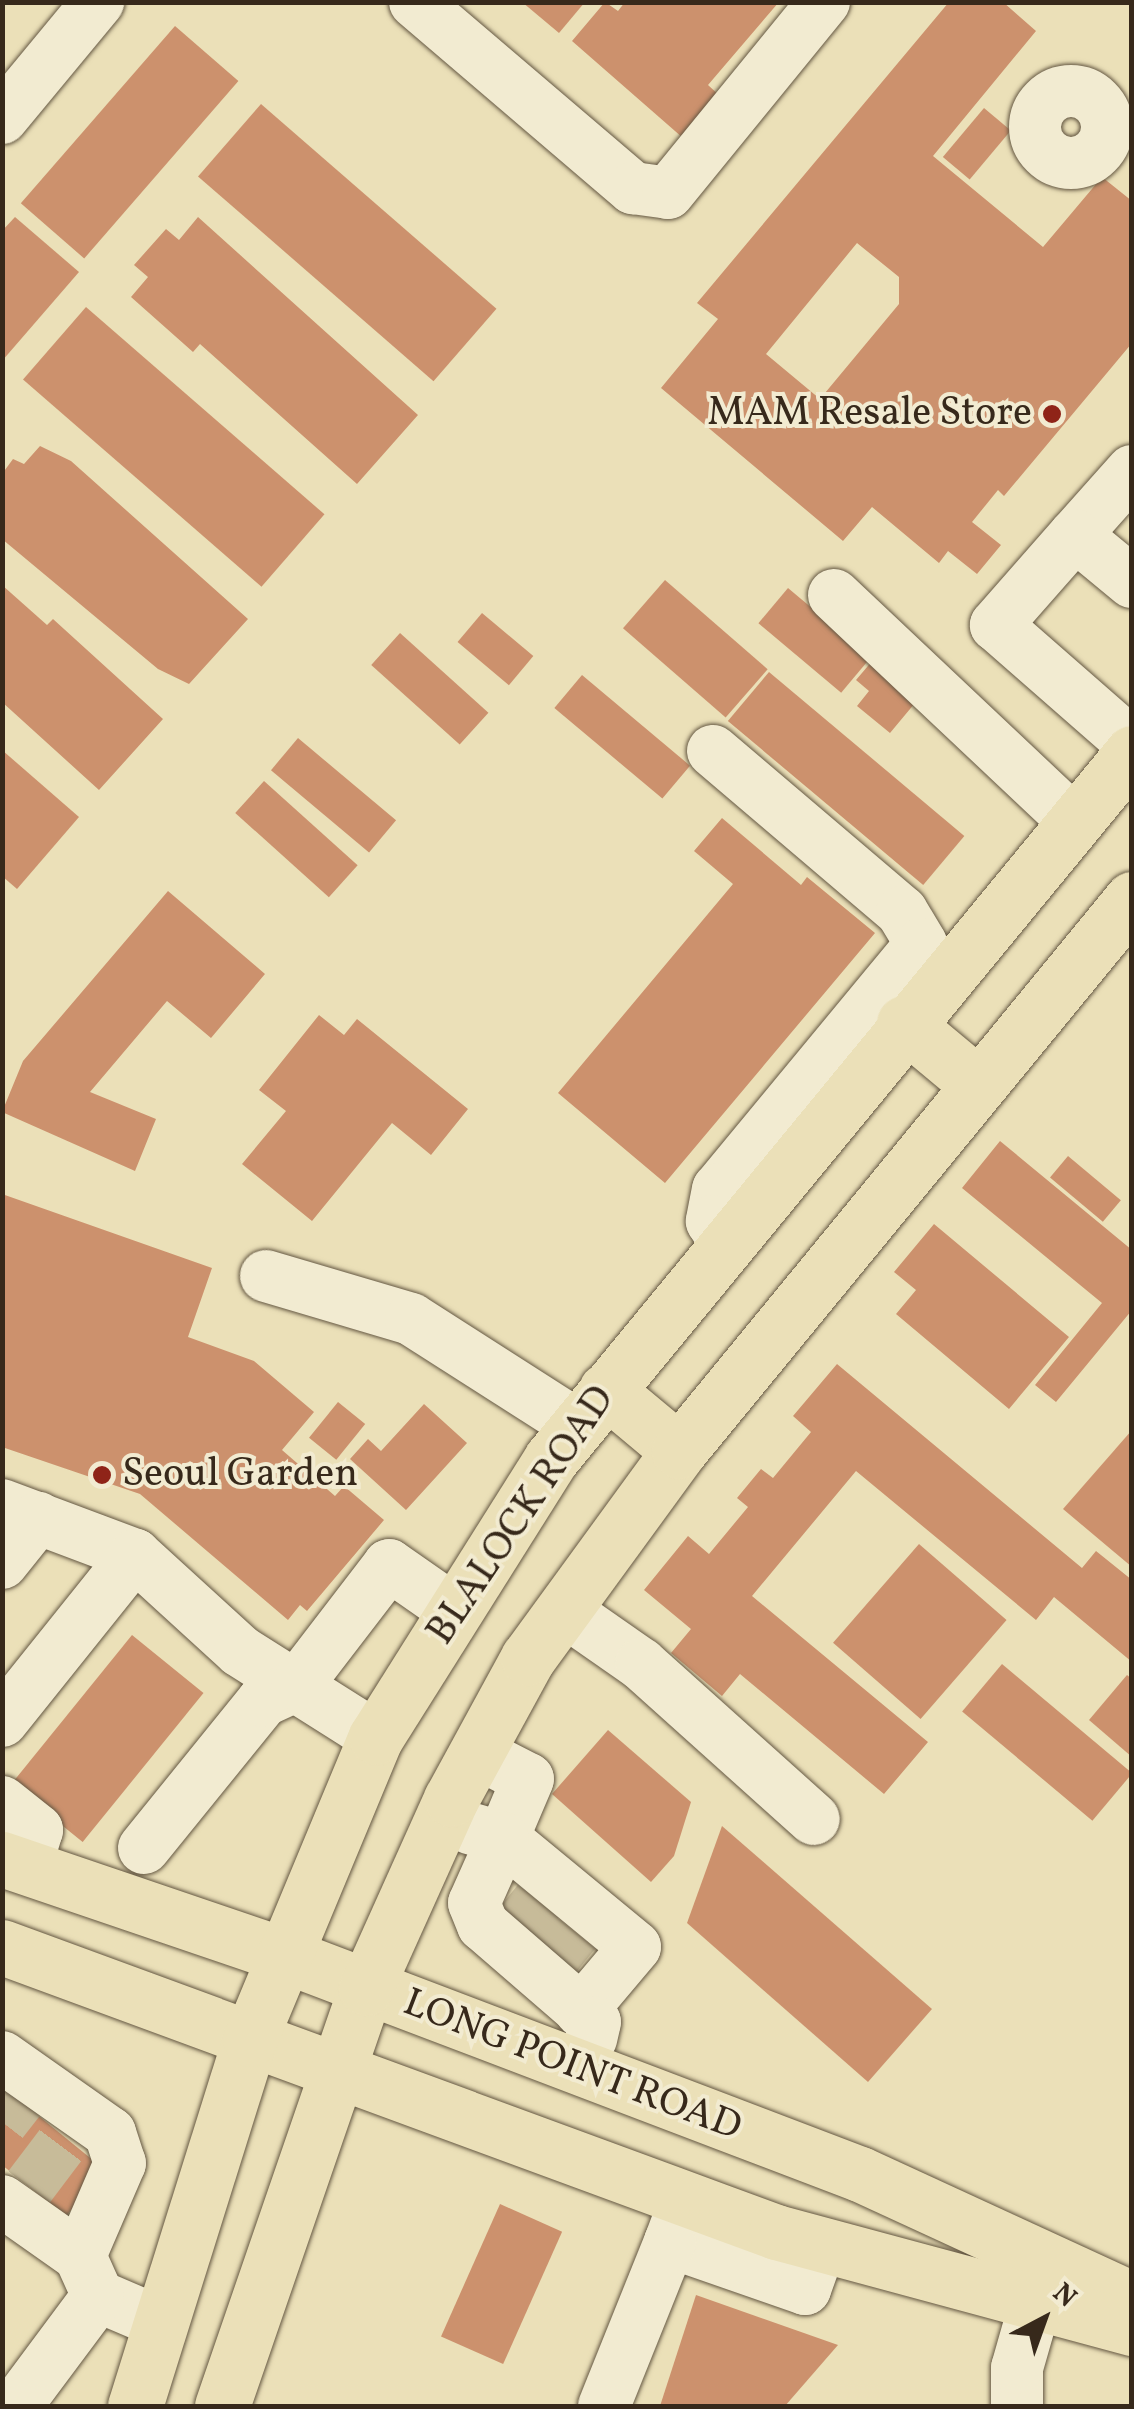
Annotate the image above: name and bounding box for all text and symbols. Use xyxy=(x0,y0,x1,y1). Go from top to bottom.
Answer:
place label: MAM Resale Store xyxy=(707,390,1032,438)
marker: MAM Resale Store xyxy=(1041,403,1063,425)
street label: BLALOCK ROAD xyxy=(418,1378,626,1654)
place label: Seoul Garden xyxy=(122,1451,358,1499)
marker: Seoul Garden xyxy=(91,1464,113,1486)
street label: LONG POINT ROAD xyxy=(396,1979,748,2153)
north arrow xyxy=(994,2269,1094,2369)
text: N xyxy=(1044,2275,1084,2317)

